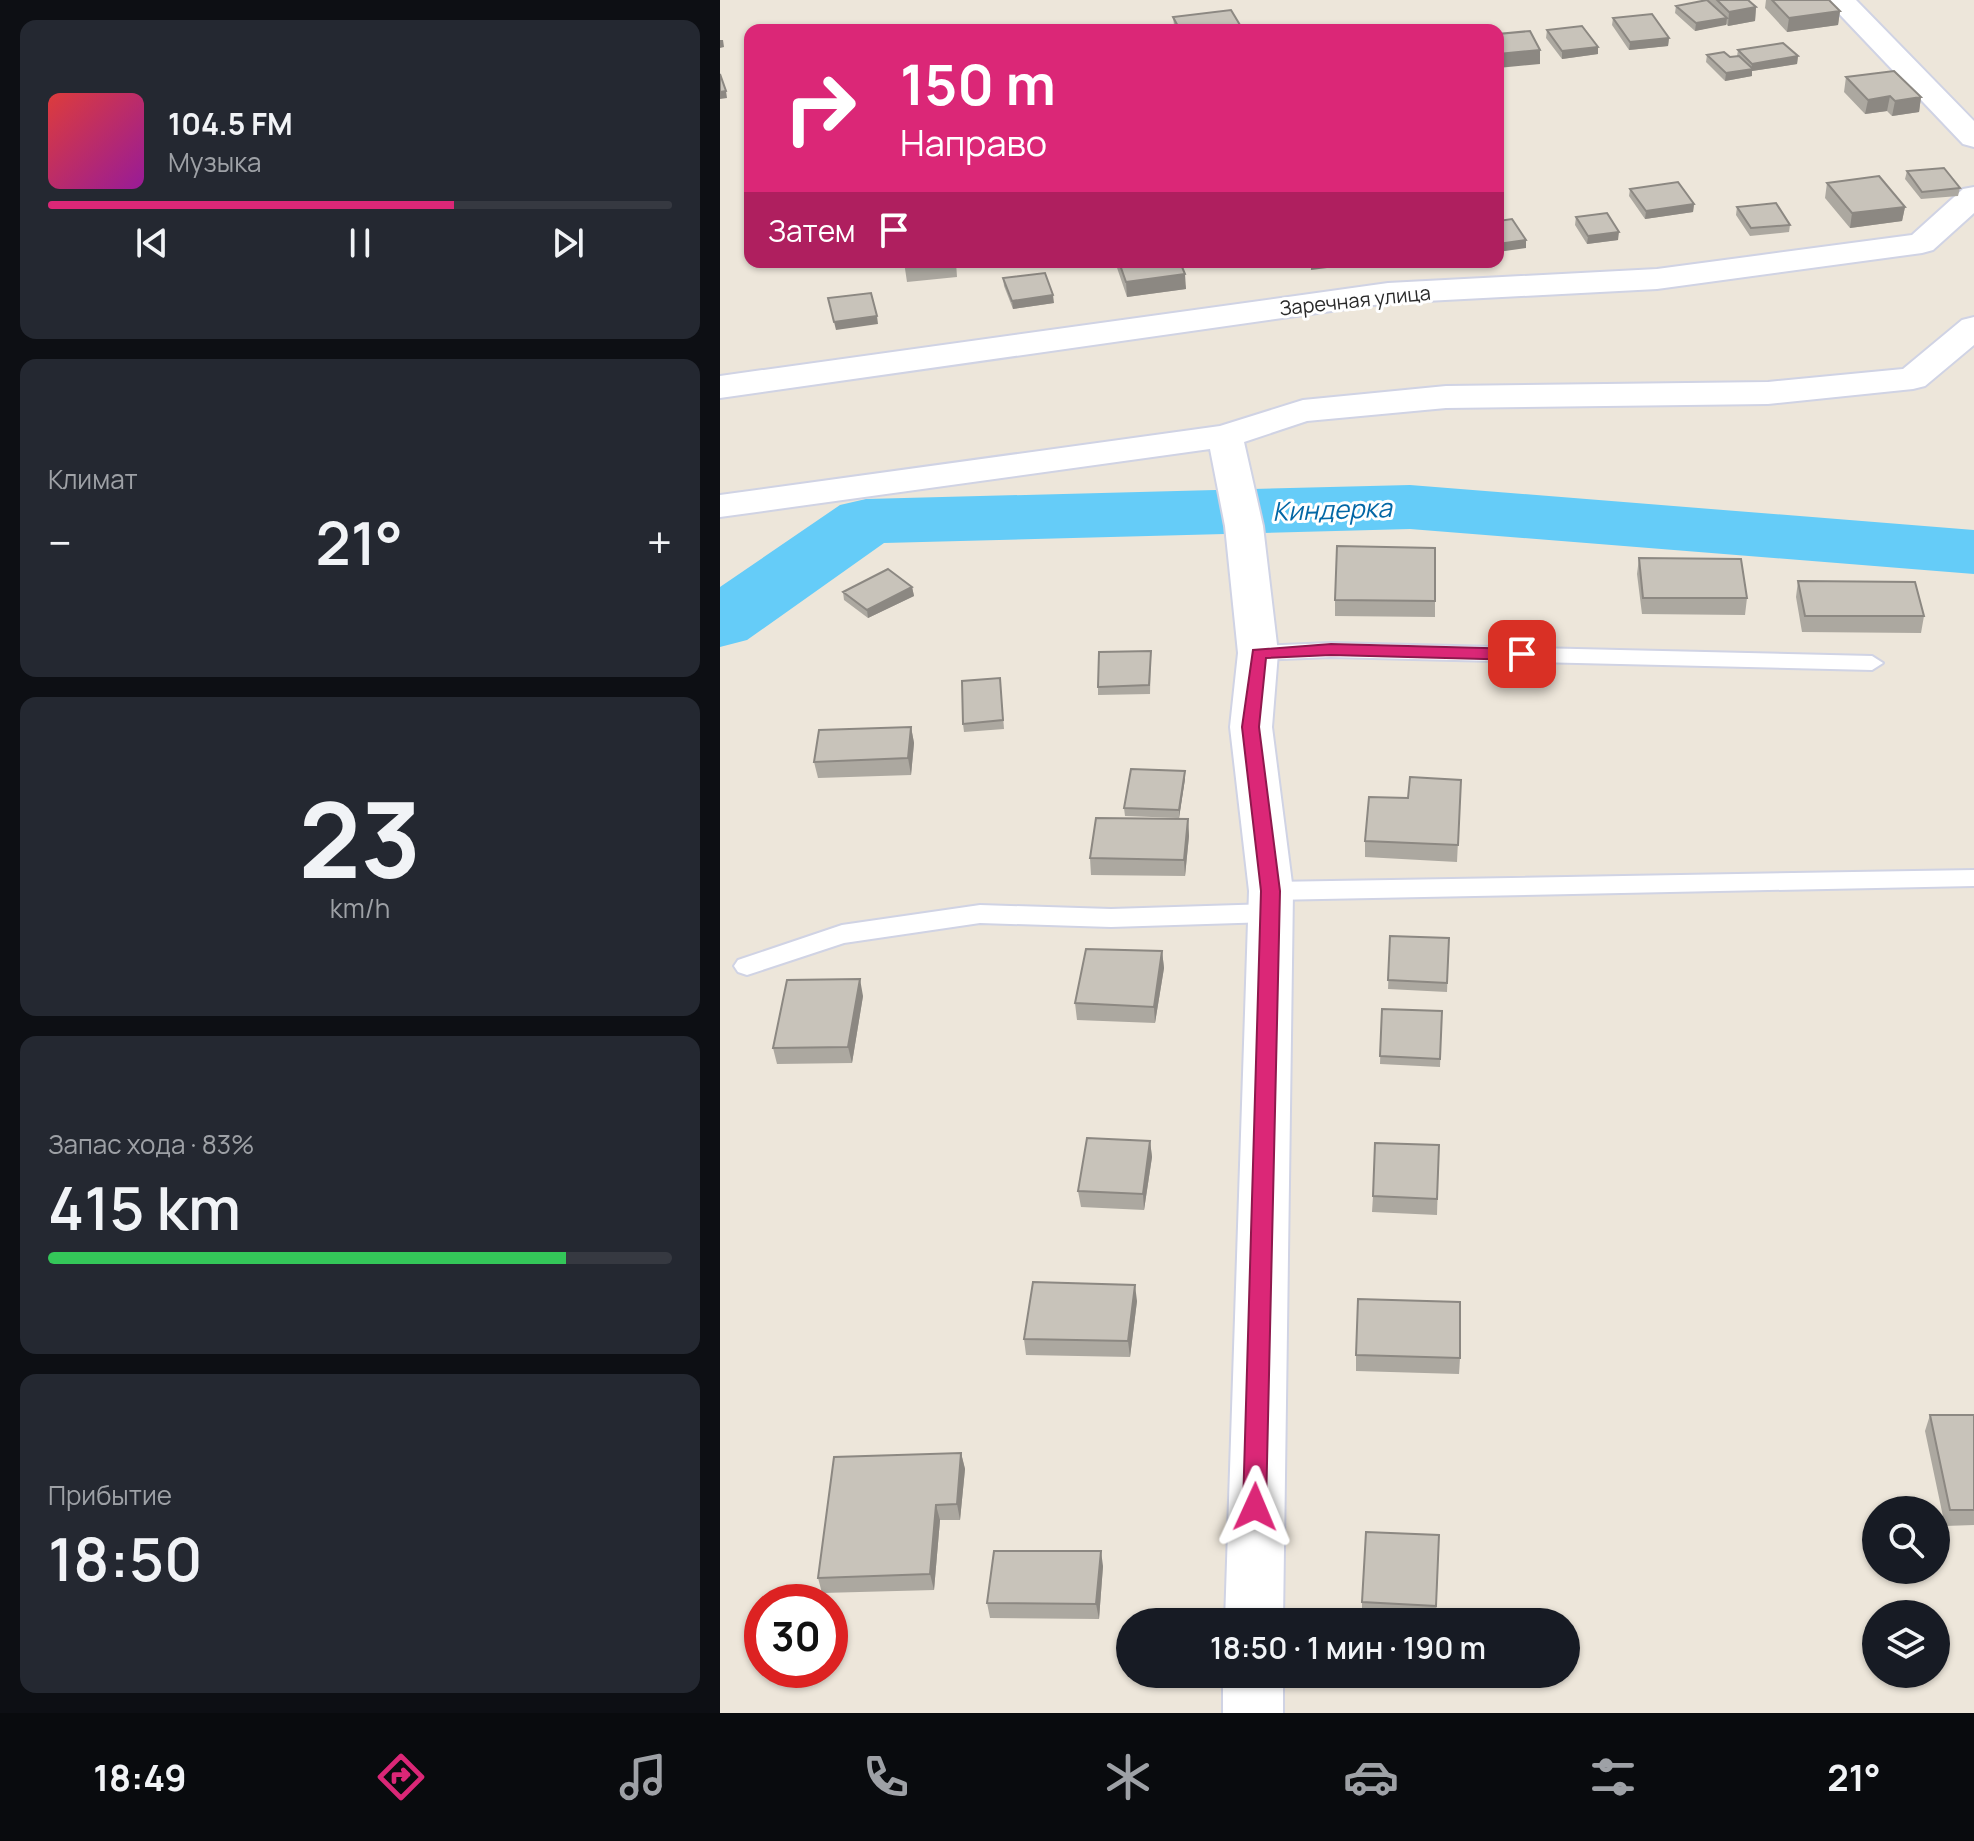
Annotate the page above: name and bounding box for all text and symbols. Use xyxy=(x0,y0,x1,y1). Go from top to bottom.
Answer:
text: 150 m xyxy=(900,45,1056,122)
icon: right xyxy=(768,56,872,160)
text: 104.5 FM xyxy=(168,103,293,144)
text: Направо xyxy=(900,118,1047,167)
text: Музыка xyxy=(168,144,262,180)
icon: arrive xyxy=(872,208,916,252)
text: Затем xyxy=(768,210,856,251)
icon: previous xyxy=(130,221,174,265)
icon: pause xyxy=(338,221,382,265)
icon: next xyxy=(546,221,590,265)
street label: Заречная улица xyxy=(1278,279,1432,321)
text: Климат xyxy=(48,461,138,497)
water label: Киндерка xyxy=(1272,489,1394,529)
text: 21° xyxy=(315,501,403,583)
text: − xyxy=(48,512,72,572)
text: + xyxy=(647,512,672,572)
pin xyxy=(1488,620,1556,688)
icon: arrive xyxy=(1500,632,1544,676)
text: 23 xyxy=(299,767,421,909)
text: km/h xyxy=(330,890,390,926)
text: Запас хода · 83% xyxy=(48,1126,255,1162)
text: 415 km xyxy=(48,1166,241,1248)
position arrow xyxy=(1213,1465,1297,1549)
text: Прибытие xyxy=(48,1477,172,1513)
map controls xyxy=(1862,1496,1950,1688)
button: search xyxy=(1862,1496,1950,1584)
text: 18:50 xyxy=(48,1517,203,1599)
speed limit sign: 30 xyxy=(744,1584,848,1688)
button: layers xyxy=(1862,1600,1950,1688)
text: 18:50 · 1 мин · 190 m xyxy=(1210,1627,1486,1668)
icon: directions xyxy=(373,1749,429,1805)
icon: music xyxy=(615,1749,671,1805)
icon: phone xyxy=(858,1749,914,1805)
icon: climate xyxy=(1100,1749,1156,1805)
icon: car xyxy=(1343,1749,1399,1805)
icon: filters xyxy=(1585,1749,1641,1805)
text: 18:49 xyxy=(93,1753,187,1802)
text: 21° xyxy=(1827,1753,1881,1802)

